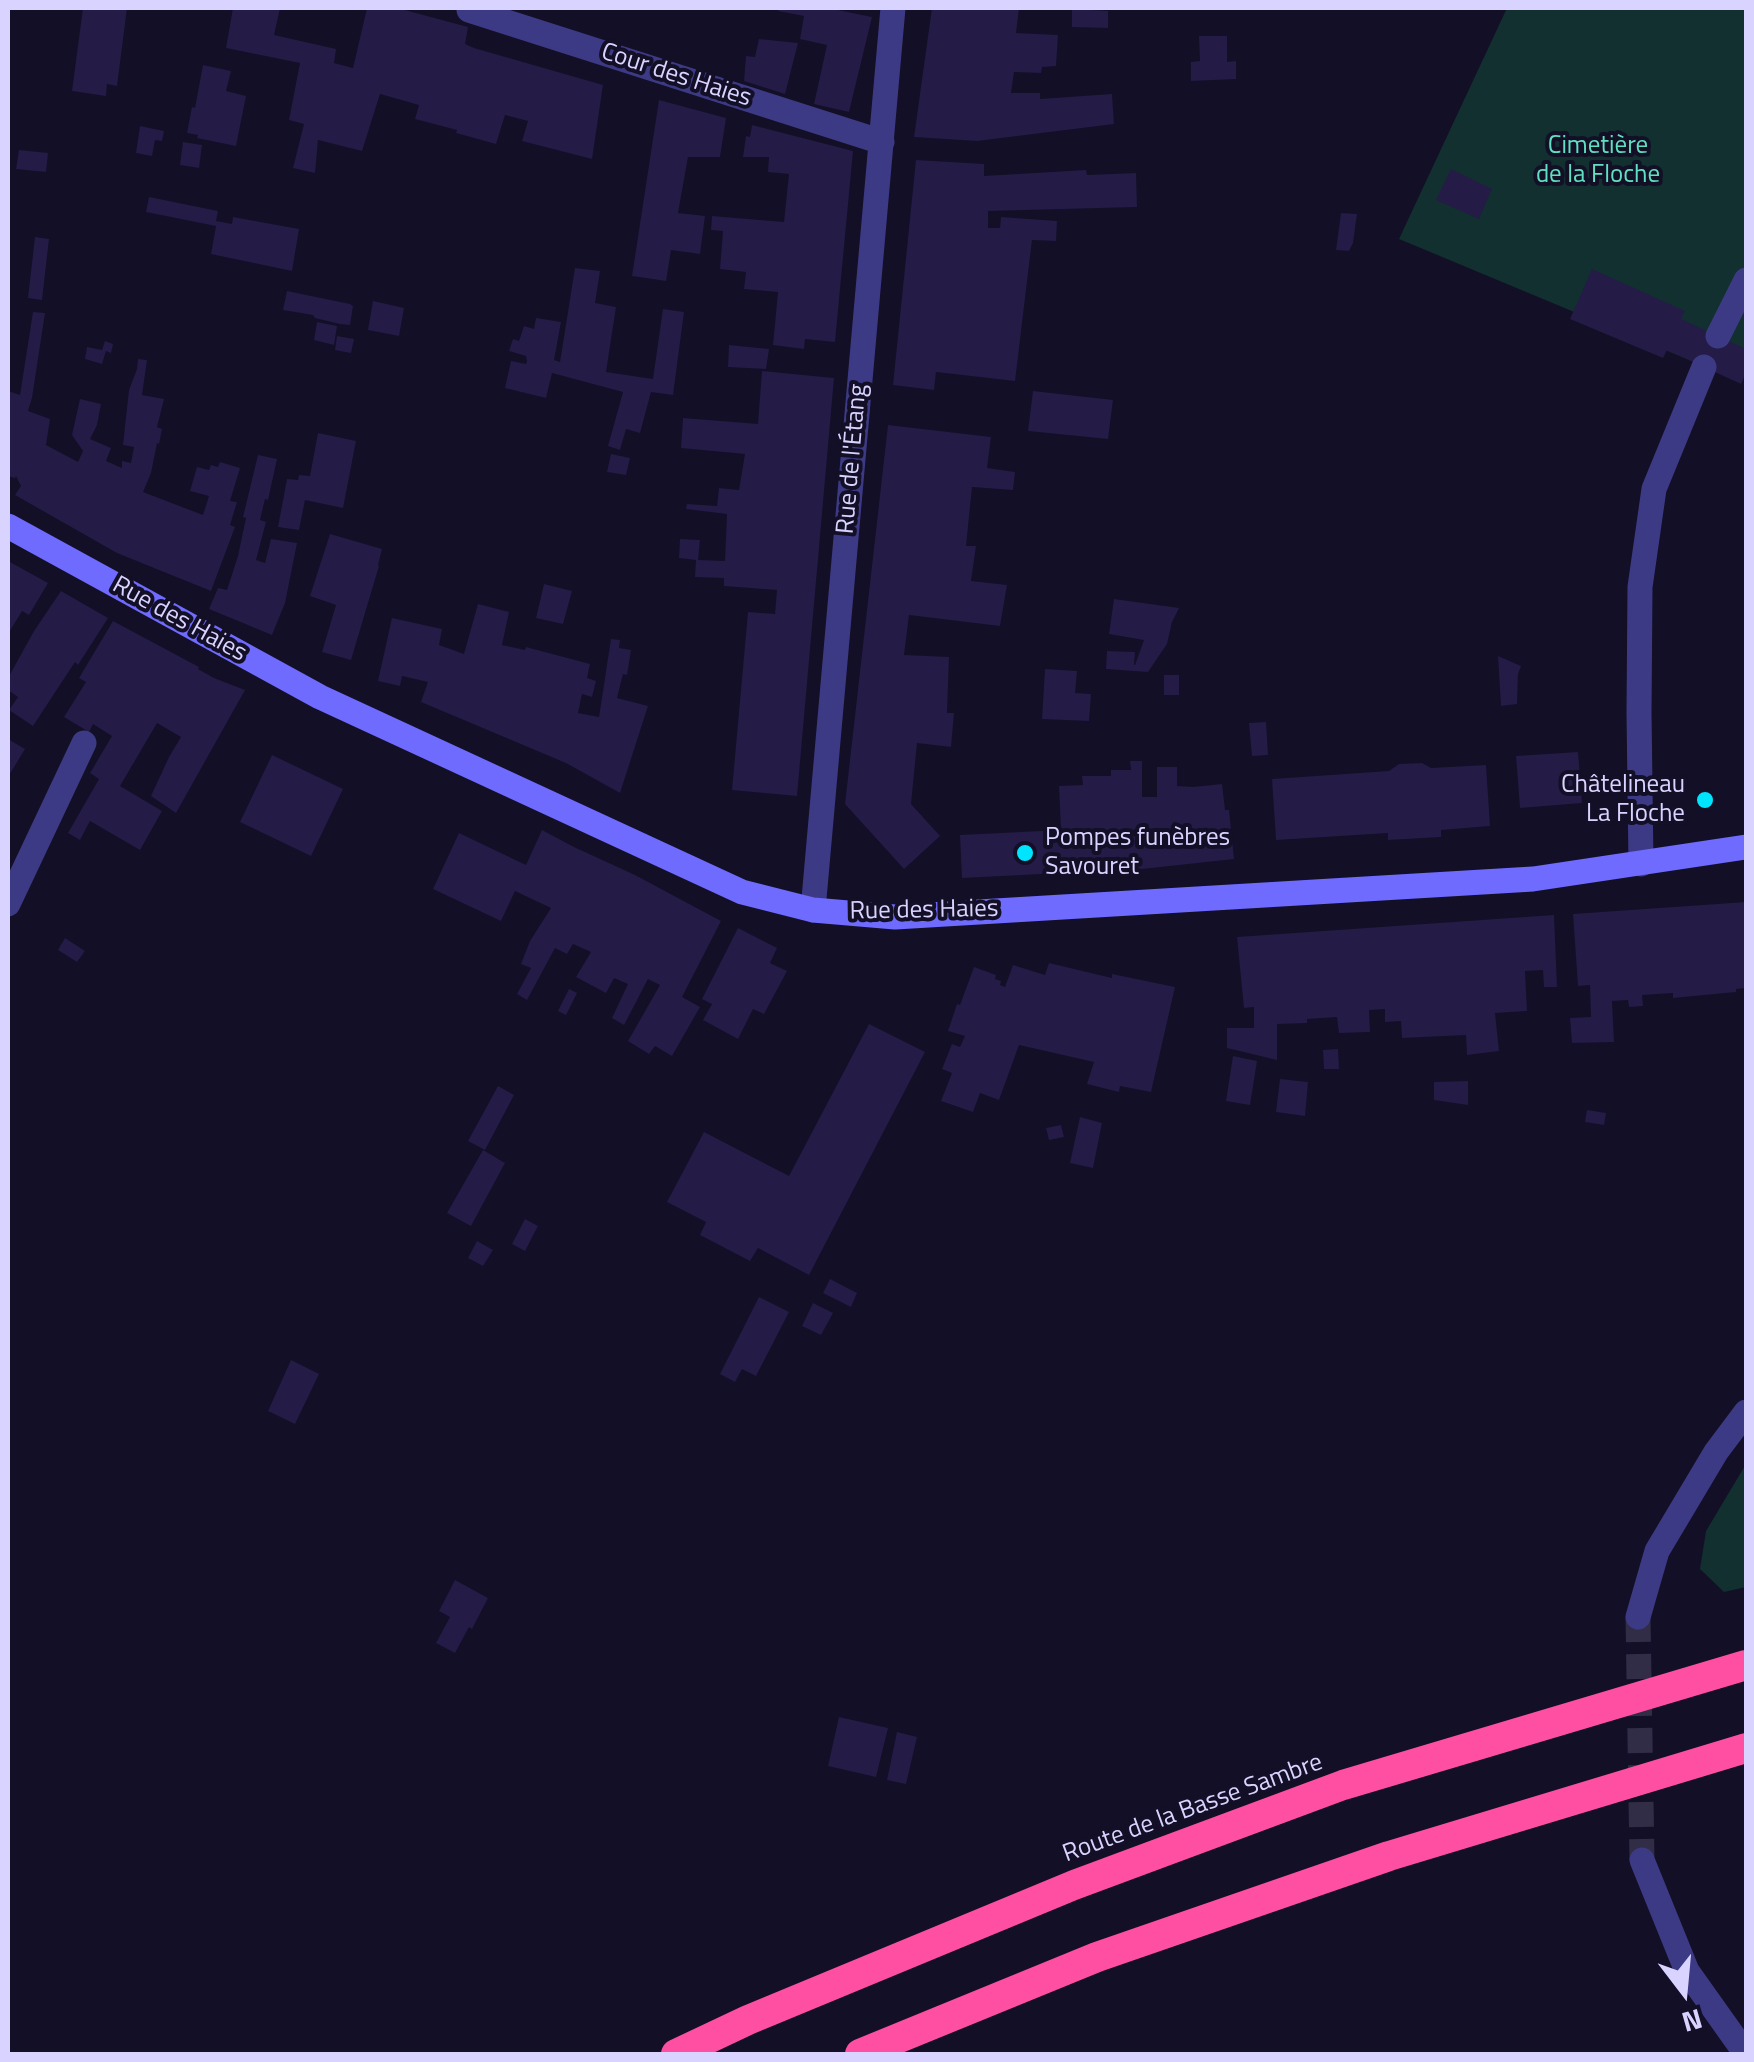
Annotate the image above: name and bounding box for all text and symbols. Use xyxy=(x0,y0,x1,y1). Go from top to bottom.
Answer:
street label: Cour des Haies xyxy=(597,38,755,114)
park label: Cimetière de la Floche xyxy=(1536,132,1660,191)
street label: Rue de l'Étang xyxy=(832,383,874,535)
street label: Rue des Haies xyxy=(107,571,251,669)
place label: Châtelineau La Floche xyxy=(1561,771,1685,830)
marker: Châtelineau La Floche xyxy=(1694,789,1716,811)
place label: Pompes funèbres Savouret xyxy=(1045,824,1230,883)
marker: Pompes funèbres Savouret xyxy=(1014,842,1036,864)
street label: Rue des Haies xyxy=(849,895,999,927)
street label: Route de la Basse Sambre xyxy=(1059,1748,1327,1870)
north arrow xyxy=(1634,1942,1734,2042)
text: N xyxy=(1677,1998,1708,2045)

